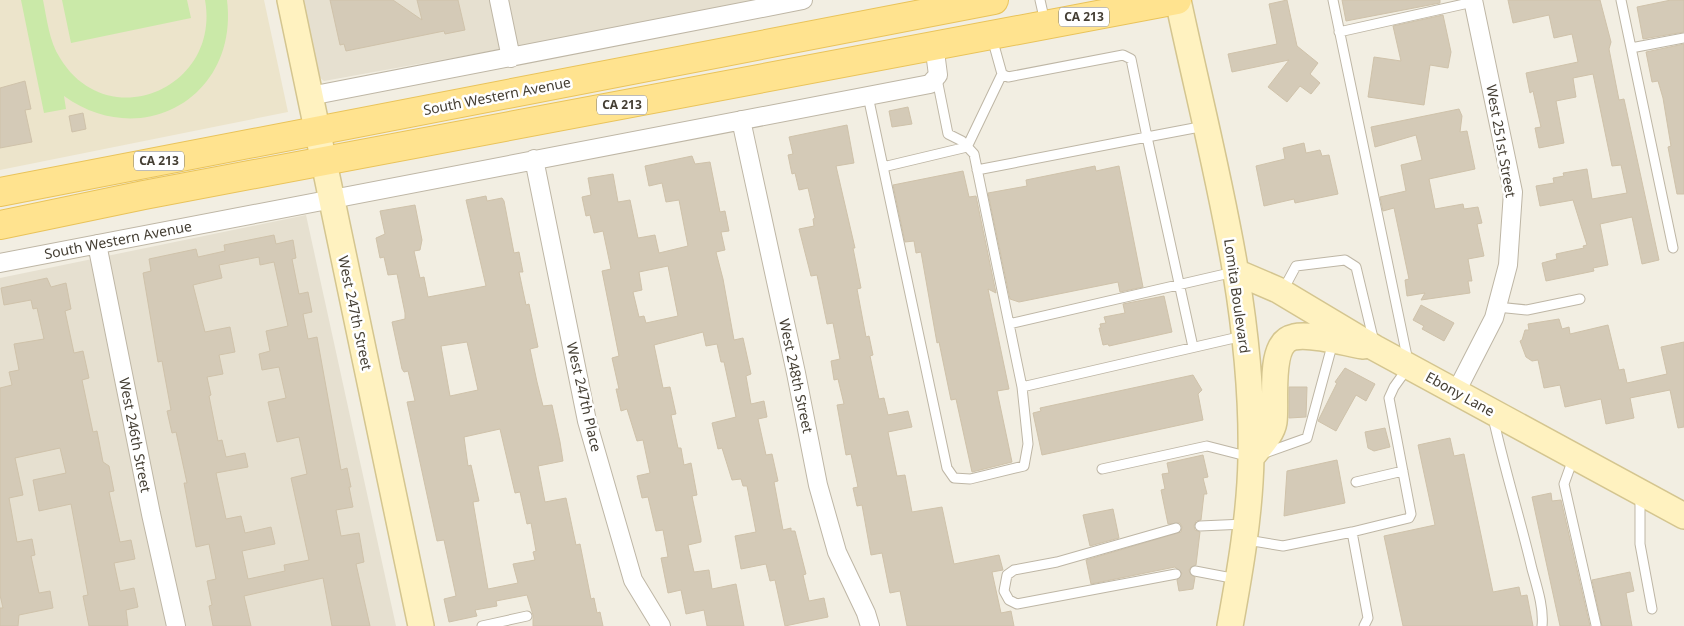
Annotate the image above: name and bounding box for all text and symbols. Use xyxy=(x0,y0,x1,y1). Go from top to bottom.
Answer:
road number: CA 213 xyxy=(1059,8,1109,26)
street label: South Western Avenue xyxy=(422,72,572,119)
street label: West 251st Street xyxy=(1482,83,1521,199)
road number: CA 213 xyxy=(597,96,647,114)
road number: CA 213 xyxy=(134,152,184,170)
street label: South Western Avenue xyxy=(43,216,193,263)
street label: Lomita Boulevard xyxy=(1220,237,1255,354)
street label: West 247th Street xyxy=(334,254,377,372)
street label: West 248th Street xyxy=(775,317,818,435)
street label: West 247th Place xyxy=(563,340,606,454)
street label: Ebony Lane xyxy=(1422,367,1498,420)
street label: West 246th Street xyxy=(115,376,156,494)

